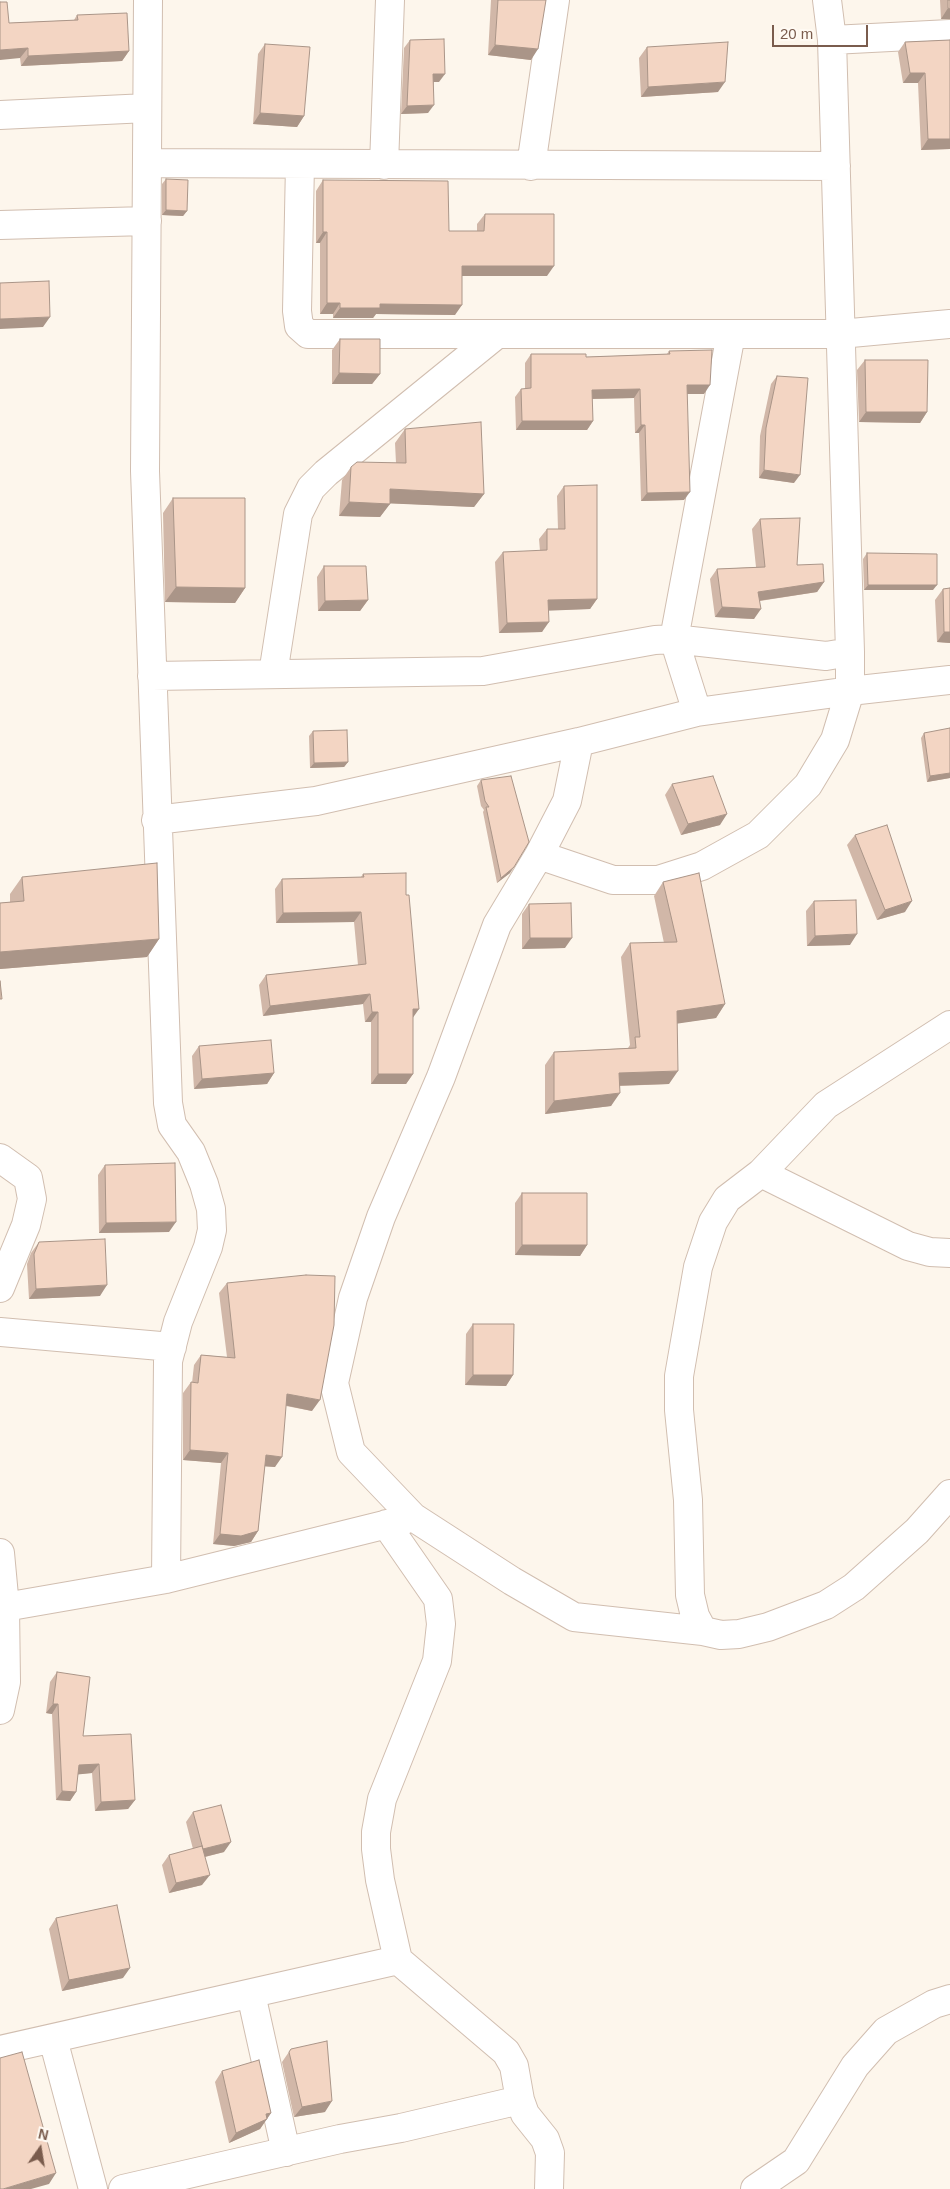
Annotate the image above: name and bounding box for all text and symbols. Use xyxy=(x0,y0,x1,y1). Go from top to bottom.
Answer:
scale bar xyxy=(775,15,871,47)
text: 20 m xyxy=(780,25,813,42)
north arrow xyxy=(15,2124,65,2174)
text: N xyxy=(37,2125,50,2143)

